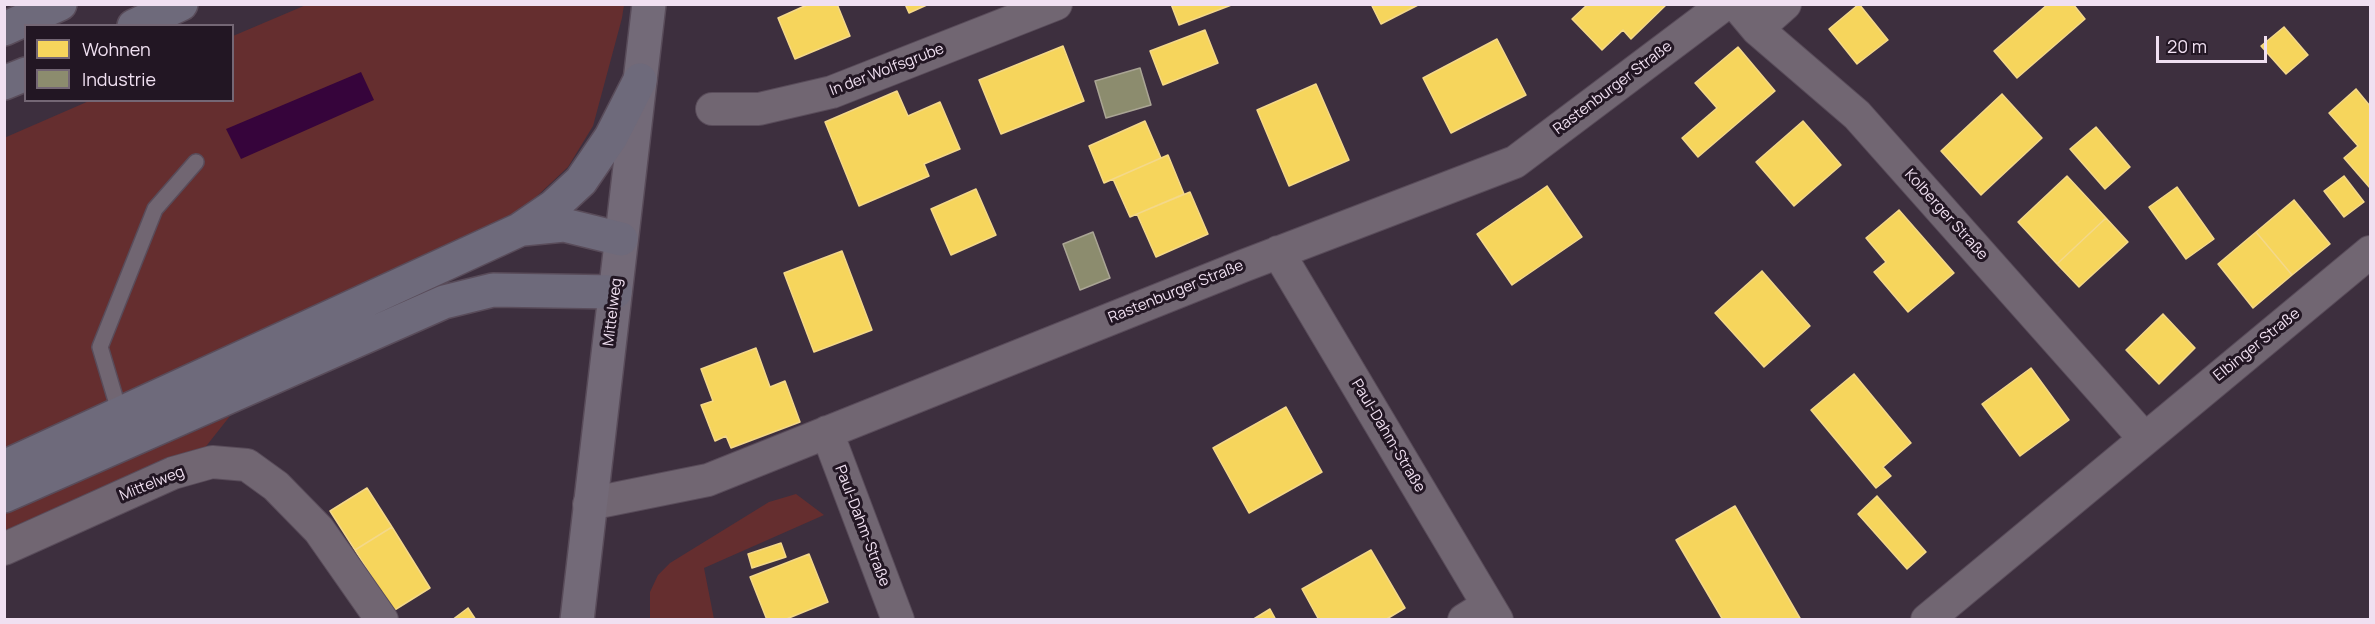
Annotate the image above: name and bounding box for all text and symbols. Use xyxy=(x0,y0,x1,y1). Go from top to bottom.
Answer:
legend xyxy=(24,24,234,102)
scale bar xyxy=(2159,24,2270,62)
text: 20 m xyxy=(2167,34,2207,58)
text: Wohnen xyxy=(82,37,151,61)
street label: Rastenburger Straße xyxy=(1550,37,1676,139)
street label: In der Wolfsgrube xyxy=(827,40,947,100)
text: Industrie xyxy=(82,67,156,91)
street label: Kolberger Straße xyxy=(1901,166,1991,264)
street label: Rastenburger Straße xyxy=(1106,257,1246,327)
street label: Mittelweg xyxy=(600,277,626,347)
street label: Elbinger Straße xyxy=(2210,305,2304,385)
street label: Paul-Dahm-Straße xyxy=(1347,376,1429,496)
street label: Mittelweg xyxy=(117,463,187,505)
street label: Paul-Dahm-Straße xyxy=(831,463,893,589)

